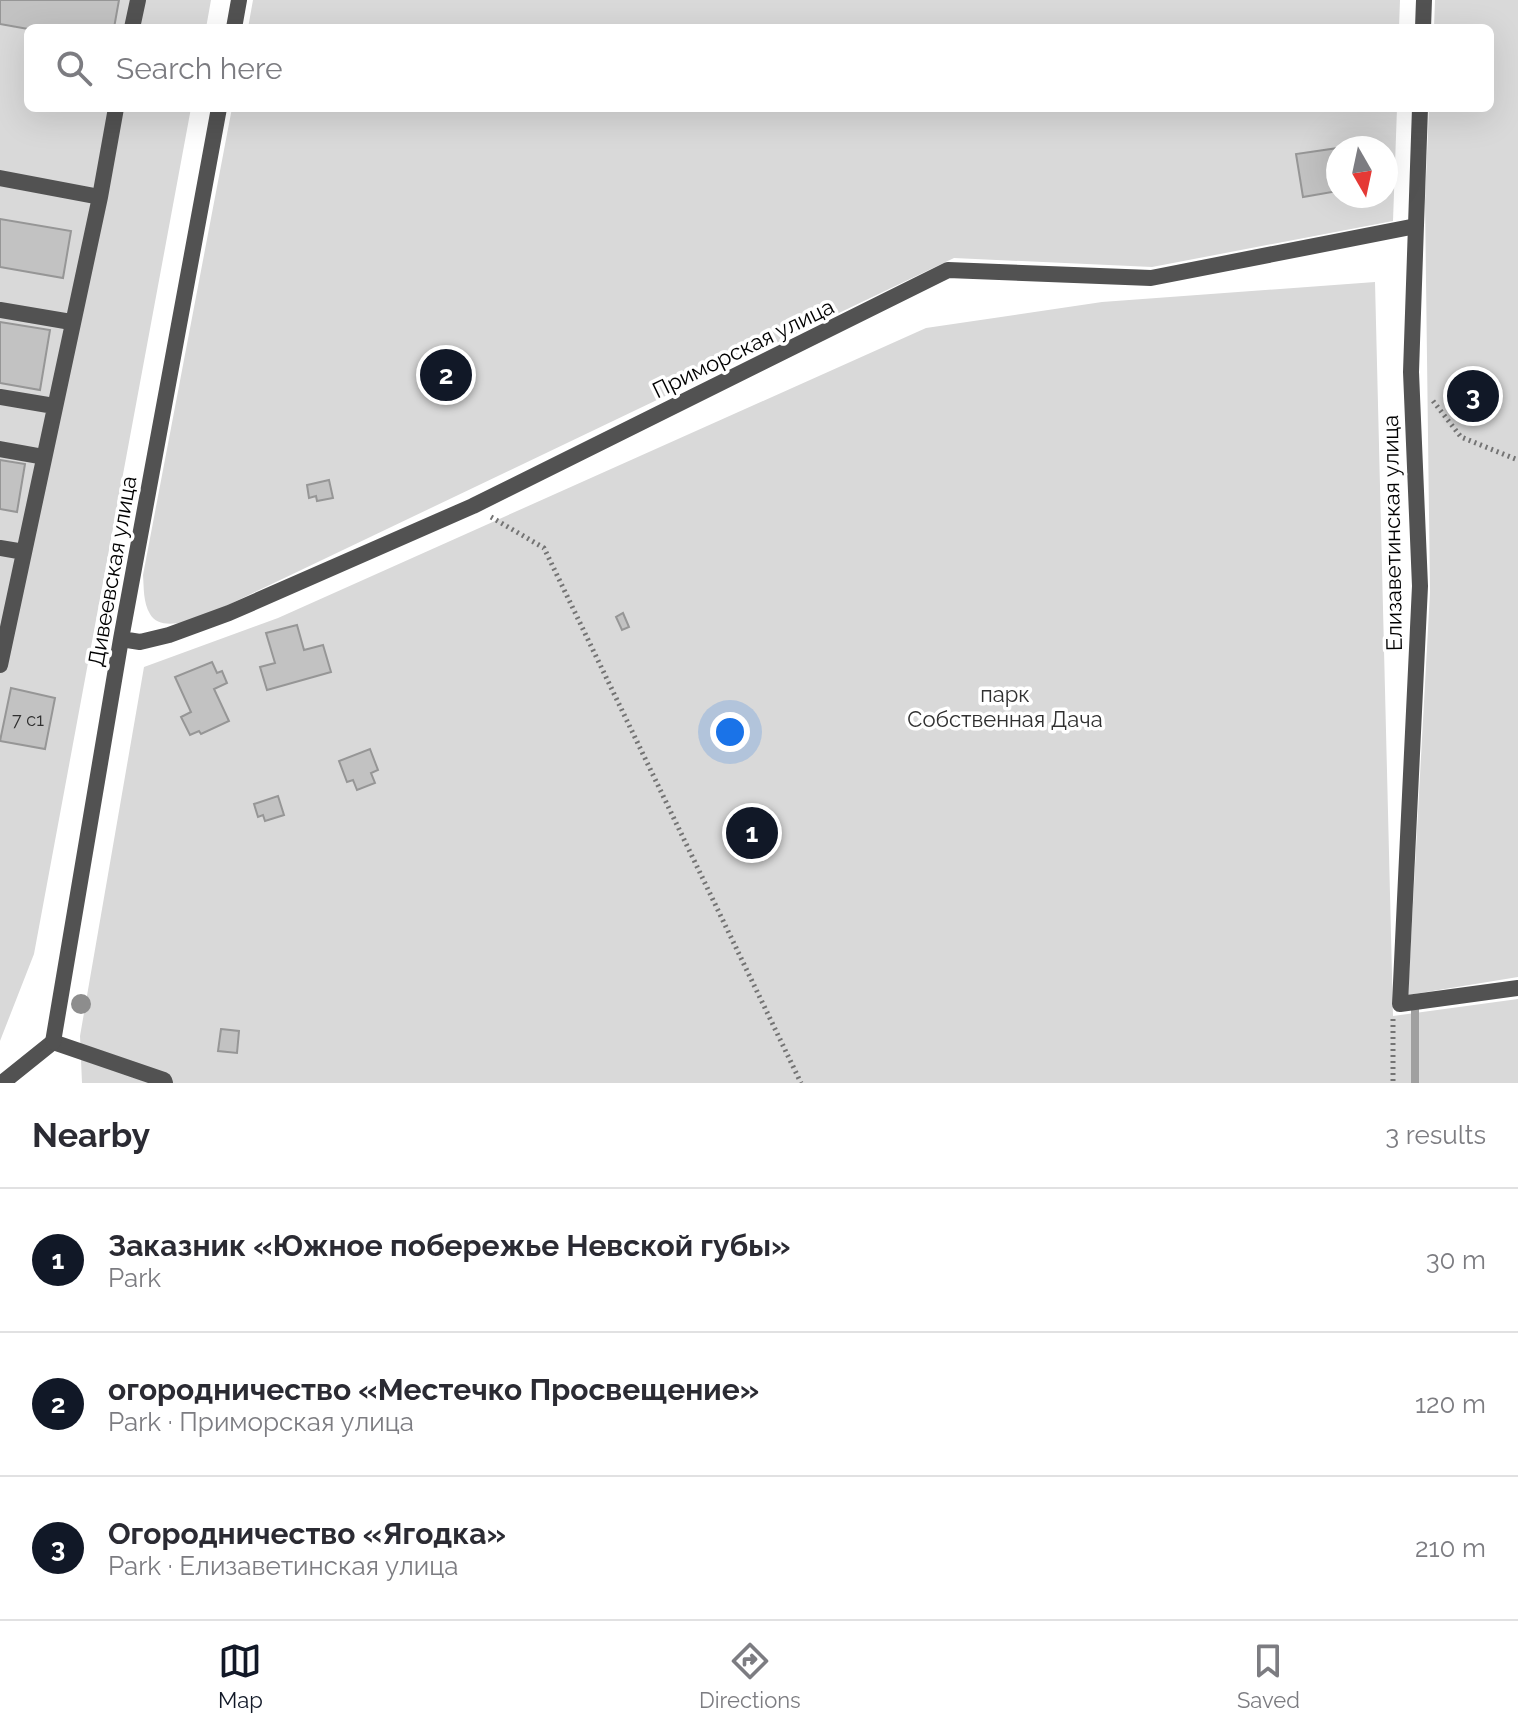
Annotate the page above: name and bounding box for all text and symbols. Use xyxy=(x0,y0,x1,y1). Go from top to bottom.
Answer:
search box xyxy=(24,24,1494,112)
icon: search xyxy=(52,46,96,90)
text: Search here xyxy=(116,51,283,86)
north arrow xyxy=(1326,136,1398,208)
street label: Приморская улица xyxy=(648,293,838,403)
pin: 2 xyxy=(420,345,472,405)
pin: 3 xyxy=(1447,366,1499,426)
street label: Елизаветинская улица xyxy=(1377,415,1407,651)
street label: Дивеевская улица xyxy=(82,474,142,668)
park label: парк Собственная Дача xyxy=(907,681,1103,732)
house number: 7 с1 xyxy=(12,709,44,730)
your location xyxy=(710,712,750,752)
pin: 1 xyxy=(726,803,778,863)
text: Nearby xyxy=(32,1115,150,1155)
text: 3 results xyxy=(1385,1120,1486,1150)
text: Заказник «Южное побережье Невской губы» xyxy=(108,1228,790,1263)
text: 1 xyxy=(52,1245,64,1275)
text: 30 m xyxy=(1426,1245,1486,1275)
text: Park xyxy=(108,1263,161,1293)
text: огородничество «Местечко Просвещение» xyxy=(108,1372,759,1407)
text: 2 xyxy=(51,1389,65,1419)
text: 120 m xyxy=(1415,1389,1486,1419)
text: Park · Приморская улица xyxy=(108,1407,414,1437)
text: Огородничество «Ягодка» xyxy=(108,1516,506,1551)
text: 3 xyxy=(51,1533,65,1563)
text: 210 m xyxy=(1415,1533,1486,1563)
text: Park · Елизаветинская улица xyxy=(108,1551,459,1581)
tab: Map xyxy=(218,1639,263,1713)
tab: Directions xyxy=(699,1639,801,1713)
tab: Saved xyxy=(1237,1639,1300,1713)

